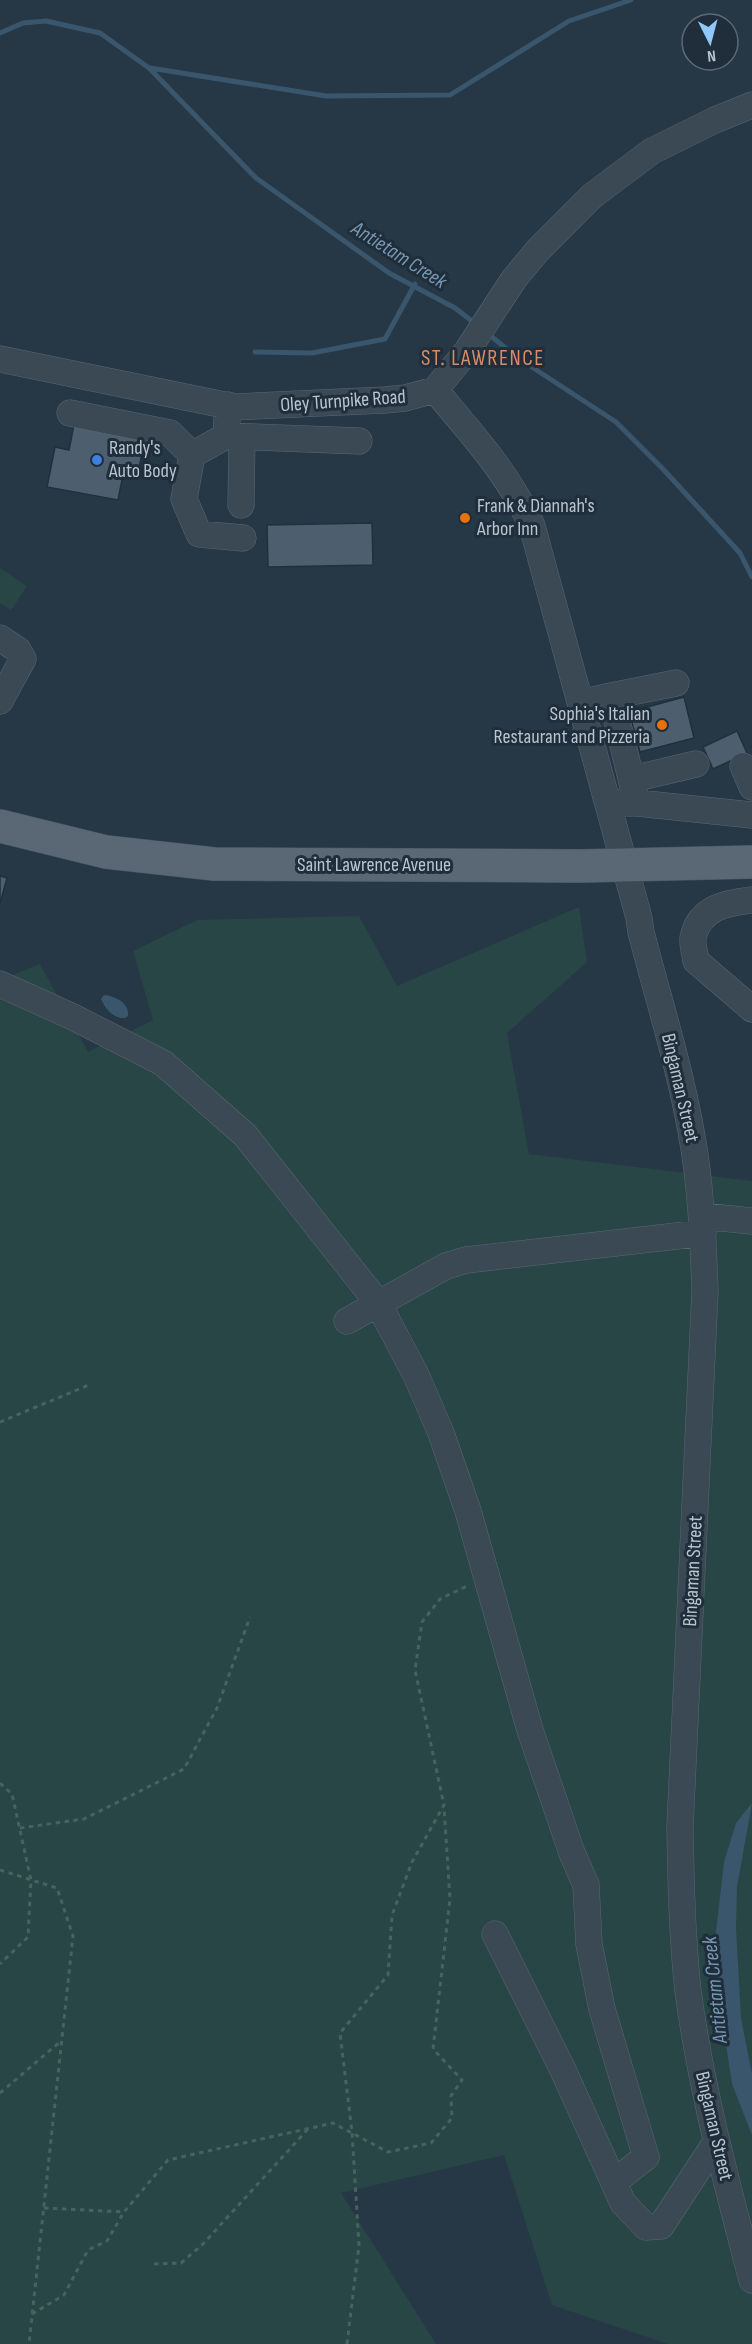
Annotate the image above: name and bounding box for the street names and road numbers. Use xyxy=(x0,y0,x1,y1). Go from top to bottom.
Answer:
street label: Oley Turnpike Road xyxy=(280,385,406,417)
street label: Saint Lawrence Avenue xyxy=(297,853,451,877)
street label: Bingaman Street xyxy=(656,1031,704,1145)
street label: Bingaman Street xyxy=(678,1515,708,1627)
street label: Bingaman Street xyxy=(690,2069,738,2183)

